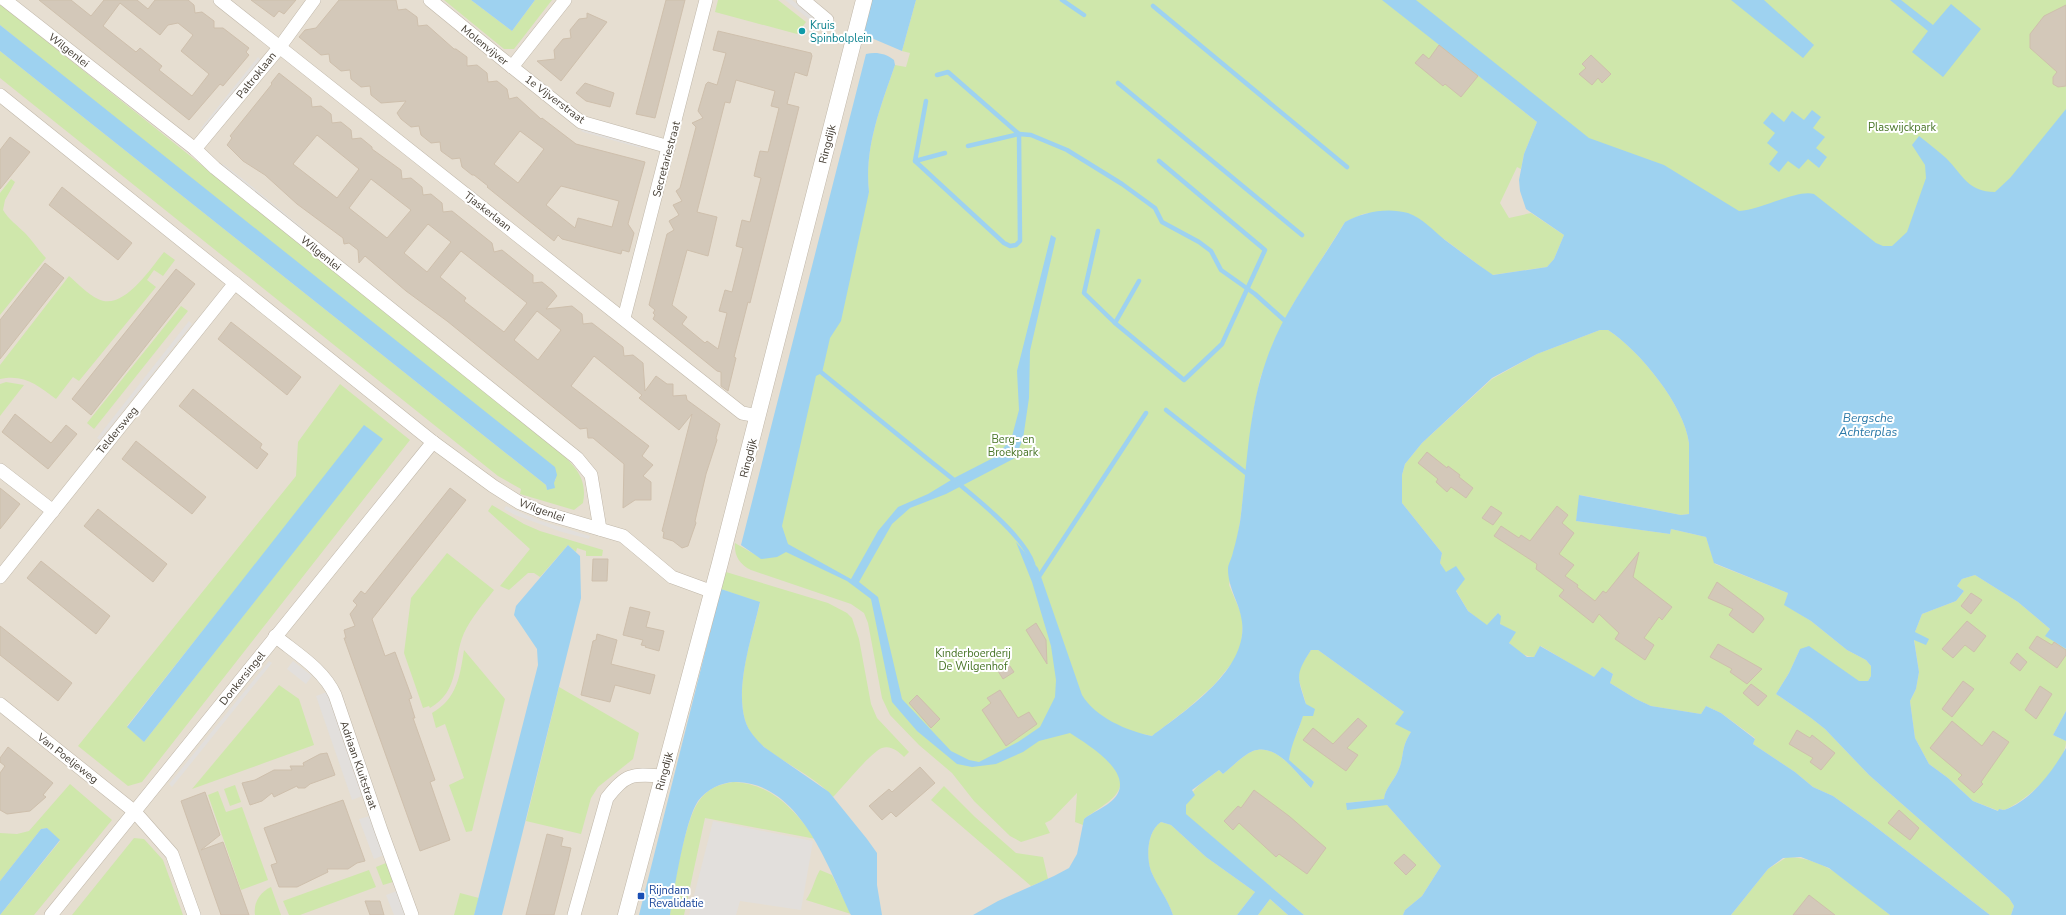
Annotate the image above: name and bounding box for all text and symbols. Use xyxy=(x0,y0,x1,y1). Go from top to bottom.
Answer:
place label: Kruis Spinbolplein xyxy=(810,18,872,46)
street label: Molenvijver xyxy=(458,22,512,69)
marker: Kruis Spinbolplein xyxy=(797,26,807,36)
street label: Wilgenlei xyxy=(45,30,92,71)
street label: Paltroklaan xyxy=(233,49,280,102)
street label: 1e Vijverstraat xyxy=(522,72,588,127)
street label: Secretariestraat xyxy=(649,119,684,199)
park label: Plaswijckpark xyxy=(1868,120,1936,135)
street label: Ringdijk xyxy=(815,123,840,165)
street label: Tjaskerlaan xyxy=(461,188,515,235)
street label: Wilgenlei xyxy=(297,232,344,274)
street label: Teldersweg xyxy=(93,403,141,457)
water label: Bergsche Achterplas xyxy=(1838,410,1898,440)
park label: Berg- en Broekpark xyxy=(988,432,1039,460)
street label: Ringdijk xyxy=(736,437,761,479)
street label: Wilgenlei xyxy=(517,495,567,526)
park label: Kinderboerderij De Wilgenhof xyxy=(935,646,1011,674)
street label: Donkersingel xyxy=(216,648,269,708)
street label: Adriaan Kluitstraat xyxy=(336,719,381,812)
street label: Van Poeljeweg xyxy=(33,729,101,787)
street label: Ringdijk xyxy=(652,750,677,792)
place label: Rijndam Revalidatie xyxy=(649,883,704,911)
marker: Rijndam Revalidatie xyxy=(636,891,646,901)

